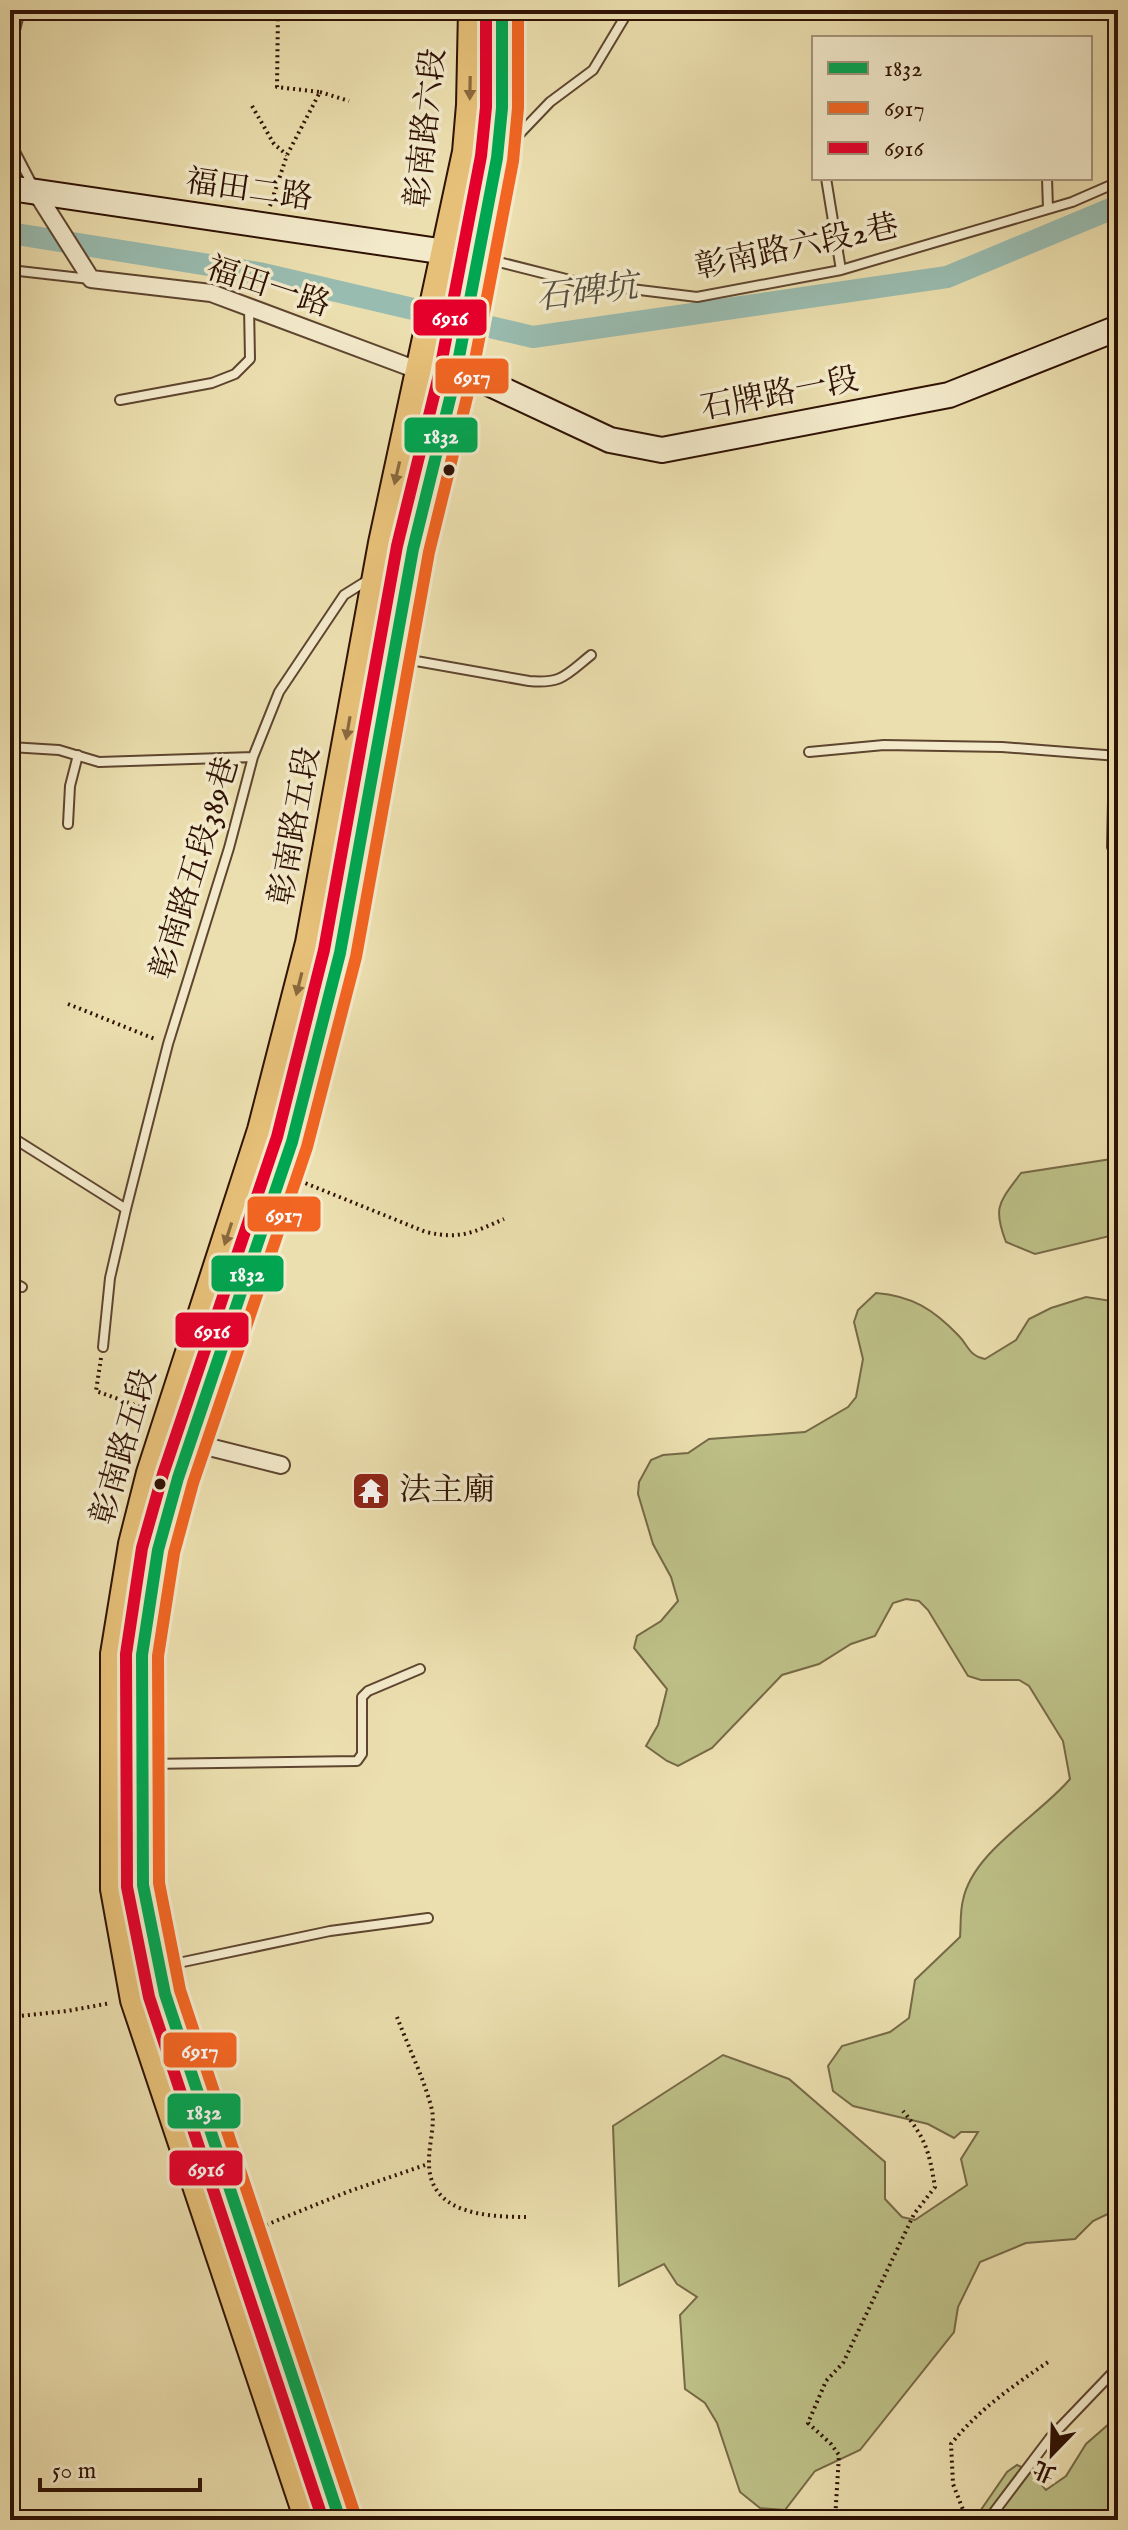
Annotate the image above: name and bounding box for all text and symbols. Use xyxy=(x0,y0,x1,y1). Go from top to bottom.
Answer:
legend xyxy=(812,36,1092,180)
street label: 彰南路六段 xyxy=(398,46,456,210)
text: 1832 xyxy=(884,54,923,85)
one-way arrow xyxy=(464,76,477,101)
text: 6917 xyxy=(884,94,925,125)
text: 6916 xyxy=(884,134,924,165)
street label: 福田二路 xyxy=(183,162,315,220)
street label: 彰南路六段2巷 xyxy=(691,206,903,290)
street label: 福田一路 xyxy=(201,249,335,327)
water label: 石碑坑 xyxy=(534,265,645,321)
line badge: 6916 xyxy=(412,298,488,337)
text: 6916 xyxy=(432,305,470,333)
line badge: 6917 xyxy=(434,357,510,395)
street label: 石牌路一段 xyxy=(698,360,862,430)
text: 6917 xyxy=(453,364,491,392)
line badge: 1832 xyxy=(403,416,479,454)
text: 1832 xyxy=(423,423,459,451)
one-way arrow xyxy=(391,461,403,486)
unlabelled marker xyxy=(441,462,457,478)
one-way arrow xyxy=(341,716,353,741)
street label: 彰南路五段 xyxy=(262,744,330,908)
street label: 彰南路五段389巷 xyxy=(143,752,249,984)
one-way arrow xyxy=(292,971,304,996)
line badge: 6917 xyxy=(246,1195,322,1233)
text: 6917 xyxy=(265,1202,303,1230)
one-way arrow xyxy=(221,1222,233,1246)
line badge: 1832 xyxy=(210,1254,285,1293)
text: 1832 xyxy=(229,1261,265,1289)
line badge: 6916 xyxy=(174,1311,250,1349)
text: 6916 xyxy=(194,1318,232,1346)
street label: 彰南路五段 xyxy=(83,1364,167,1530)
temple icon: 法主廟 xyxy=(350,1470,392,1512)
place label: 法主廟 xyxy=(399,1471,495,1512)
unlabelled marker xyxy=(152,1476,168,1492)
line badge: 6917 xyxy=(162,2031,238,2069)
text: 6917 xyxy=(181,2038,219,2066)
line badge: 1832 xyxy=(166,2092,242,2130)
text: 1832 xyxy=(186,2099,222,2127)
line badge: 6916 xyxy=(168,2149,244,2187)
text: 6916 xyxy=(188,2156,226,2184)
north arrow xyxy=(1012,2414,1092,2494)
scale bar xyxy=(40,2442,200,2492)
text: 北 xyxy=(1029,2453,1061,2488)
text: 50 m xyxy=(52,2456,96,2487)

